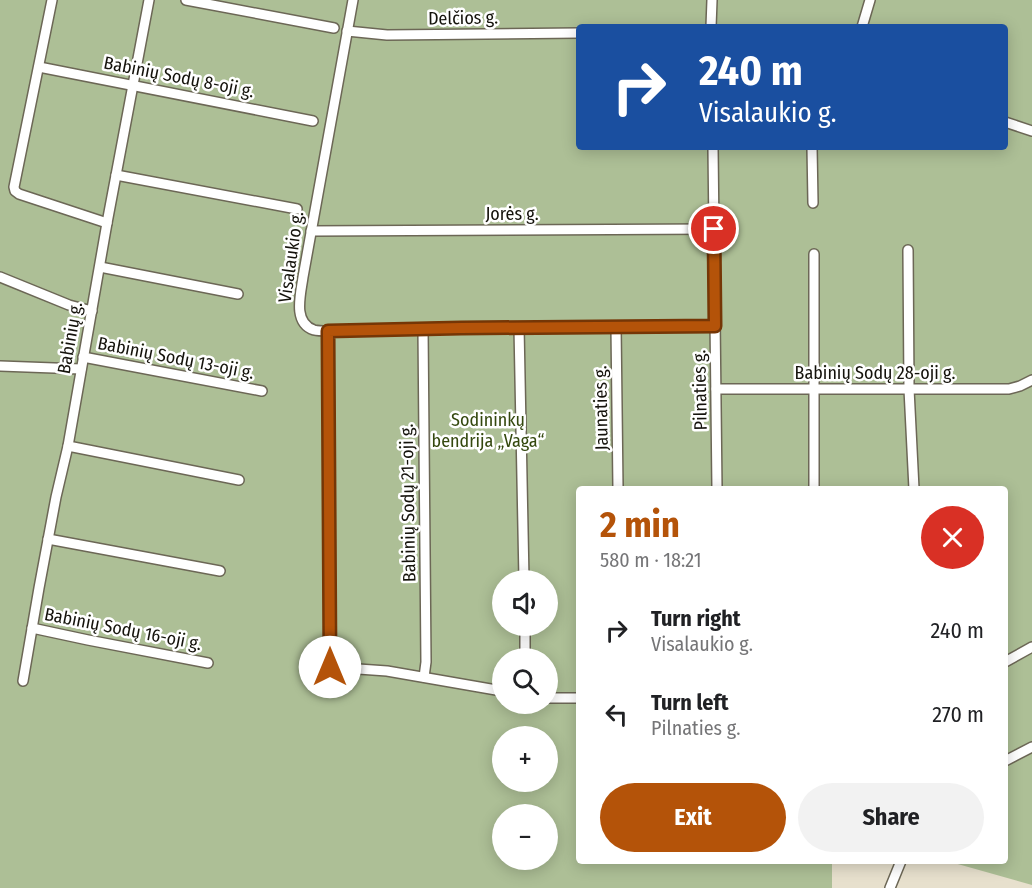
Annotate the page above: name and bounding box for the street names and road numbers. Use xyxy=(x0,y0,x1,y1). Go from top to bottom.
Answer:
street label: Delčios g. xyxy=(428,6,498,30)
street label: Babinių Sodų 8-oji g. xyxy=(102,52,256,102)
street label: Jorės g. xyxy=(485,203,539,225)
street label: Visalaukio g. xyxy=(274,210,308,304)
street label: Babinių g. xyxy=(53,300,87,376)
street label: Babinių Sodų 13-oji g. xyxy=(96,332,256,384)
street label: Pilnaties g. xyxy=(688,349,712,430)
street label: Babinių Sodų 28-oji g. xyxy=(795,362,956,384)
street label: Jaunaties g. xyxy=(589,365,613,451)
street label: Babinių Sodų 21-oji g. xyxy=(396,423,420,582)
street label: Babinių Sodų 16-oji g. xyxy=(42,603,204,655)

